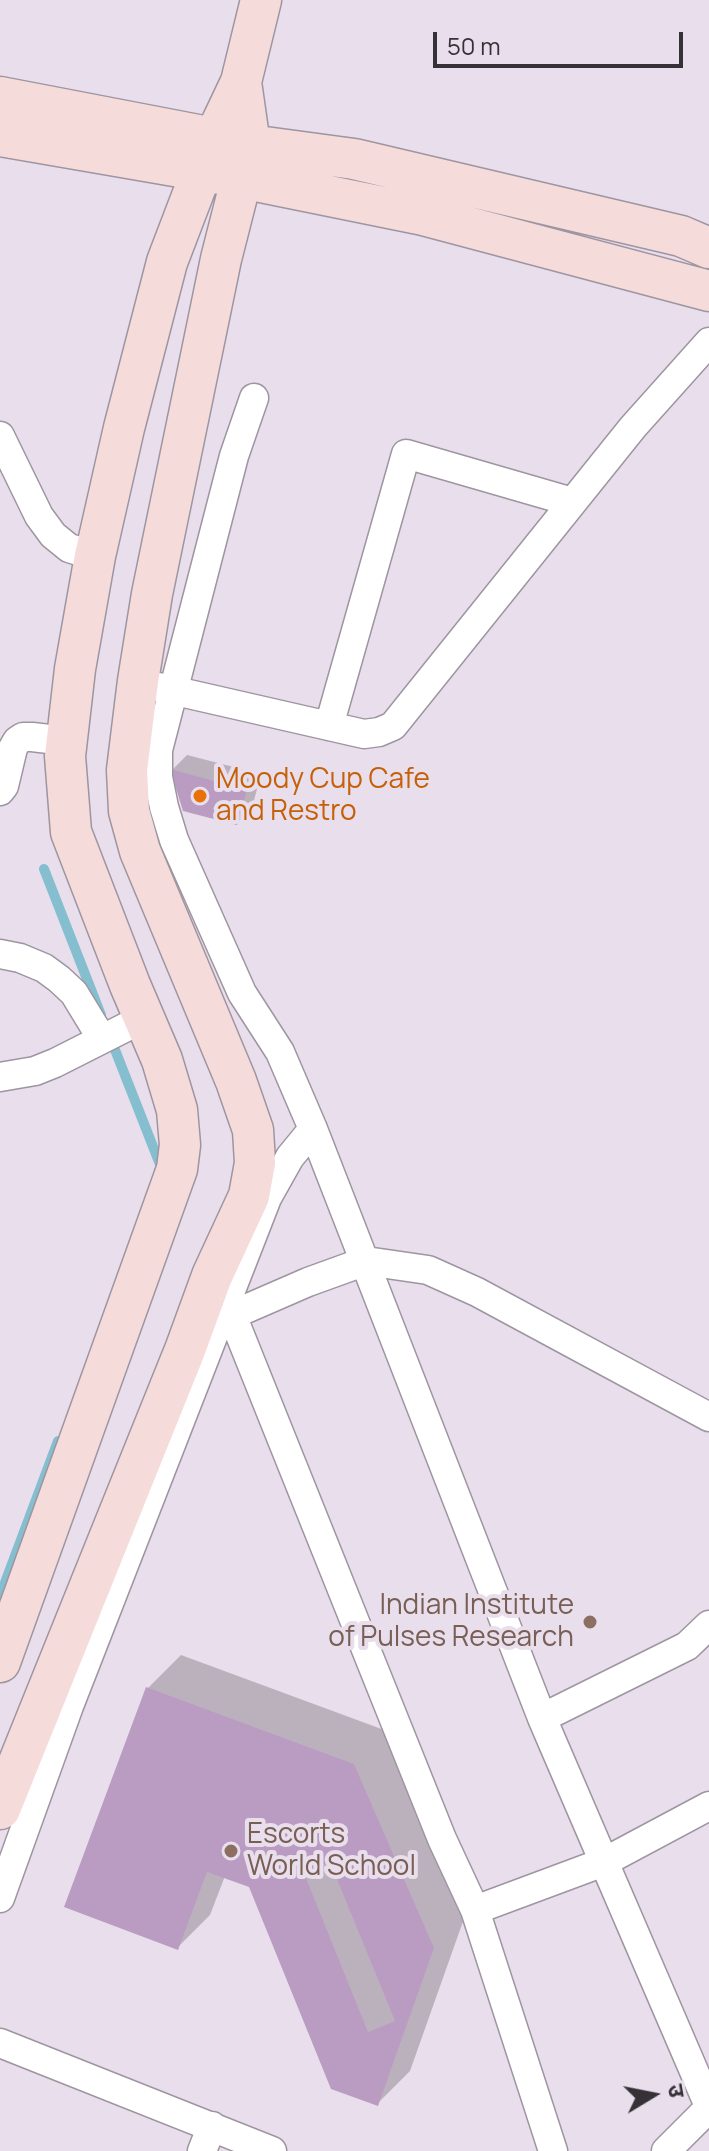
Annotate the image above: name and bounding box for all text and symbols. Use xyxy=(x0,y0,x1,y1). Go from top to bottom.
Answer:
scale bar xyxy=(437,16,687,66)
text: 50 m xyxy=(447,29,501,62)
place label: Moody Cup Cafe and Restro xyxy=(216,763,430,829)
marker: Moody Cup Cafe and Restro xyxy=(191,787,209,805)
place label: Indian Institute of Pulses Research xyxy=(328,1589,574,1655)
marker: Indian Institute of Pulses Research xyxy=(581,1613,599,1631)
place label: Escorts World School xyxy=(247,1818,416,1884)
marker: Escorts World School xyxy=(222,1842,240,1860)
north arrow xyxy=(613,2055,693,2135)
text: उ xyxy=(661,2082,693,2100)

